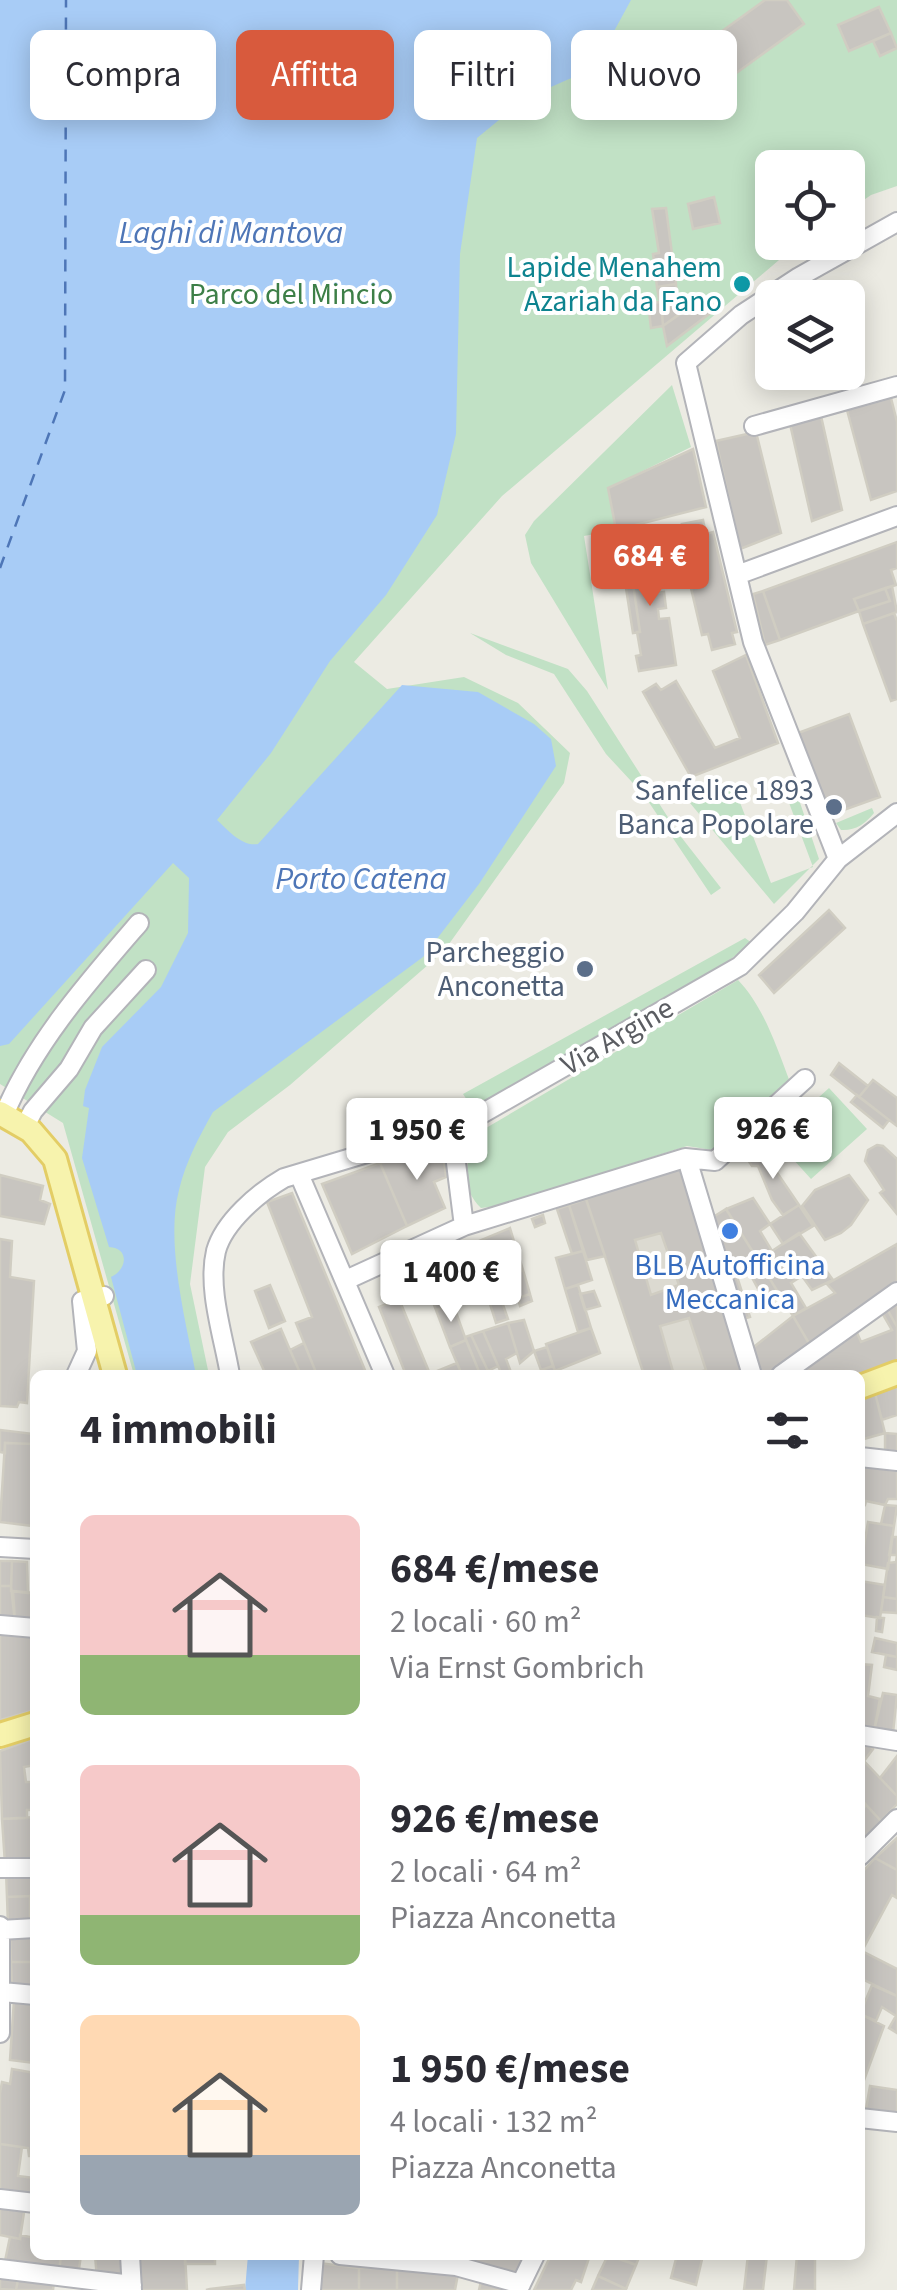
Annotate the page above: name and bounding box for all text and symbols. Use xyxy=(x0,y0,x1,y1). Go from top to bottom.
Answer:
chip: Compra xyxy=(30,30,216,120)
chip: Affitta xyxy=(236,30,394,120)
chip: Filtri xyxy=(414,30,551,120)
chip: Nuovo xyxy=(571,30,737,120)
map controls xyxy=(755,150,865,390)
button: locate xyxy=(755,150,865,260)
water label: Laghi di Mantova xyxy=(119,210,343,256)
place label: Lapide Menahem Azariah da Fano xyxy=(506,246,722,323)
park label: Parco del Mincio xyxy=(189,273,393,316)
marker: Lapide Menahem Azariah da Fano xyxy=(731,273,753,295)
button: layers xyxy=(755,280,865,390)
pin: 684 € xyxy=(580,524,720,609)
text: 684 € xyxy=(613,533,687,579)
place label: Sanfelice 1893 Banca Popolare xyxy=(617,769,814,846)
marker: Sanfelice 1893 Banca Popolare xyxy=(823,796,845,818)
water label: Porto Catena xyxy=(275,856,447,902)
place label: Parcheggio Anconetta xyxy=(426,931,565,1008)
marker: Parcheggio Anconetta xyxy=(574,958,596,980)
street label: Via Argine xyxy=(553,987,682,1086)
pin: 926 € xyxy=(703,1097,843,1182)
pin: 1 950 € xyxy=(325,1098,509,1183)
text: 926 € xyxy=(736,1106,810,1152)
text: 1 950 € xyxy=(368,1107,466,1153)
marker: BLB Autofficina Meccanica xyxy=(719,1220,741,1242)
pin: 1 400 € xyxy=(359,1240,543,1325)
place label: BLB Autofficina Meccanica xyxy=(634,1244,826,1321)
text: 1 400 € xyxy=(402,1249,500,1295)
text: 4 immobili xyxy=(80,1400,277,1460)
icon: filters xyxy=(760,1403,815,1458)
text: 684 €/mese xyxy=(390,1539,599,1599)
icon: home xyxy=(160,1555,280,1675)
text: 2 locali · 60 m² xyxy=(390,1599,582,1645)
text: Via Ernst Gombrich xyxy=(390,1645,645,1691)
text: 926 €/mese xyxy=(390,1789,599,1849)
icon: home xyxy=(160,1805,280,1925)
text: 2 locali · 64 m² xyxy=(390,1849,582,1895)
text: Piazza Anconetta xyxy=(390,1895,617,1941)
text: 1 950 €/mese xyxy=(390,2039,630,2099)
icon: home xyxy=(160,2055,280,2175)
text: 4 locali · 132 m² xyxy=(390,2099,597,2145)
text: Piazza Anconetta xyxy=(390,2145,617,2191)

